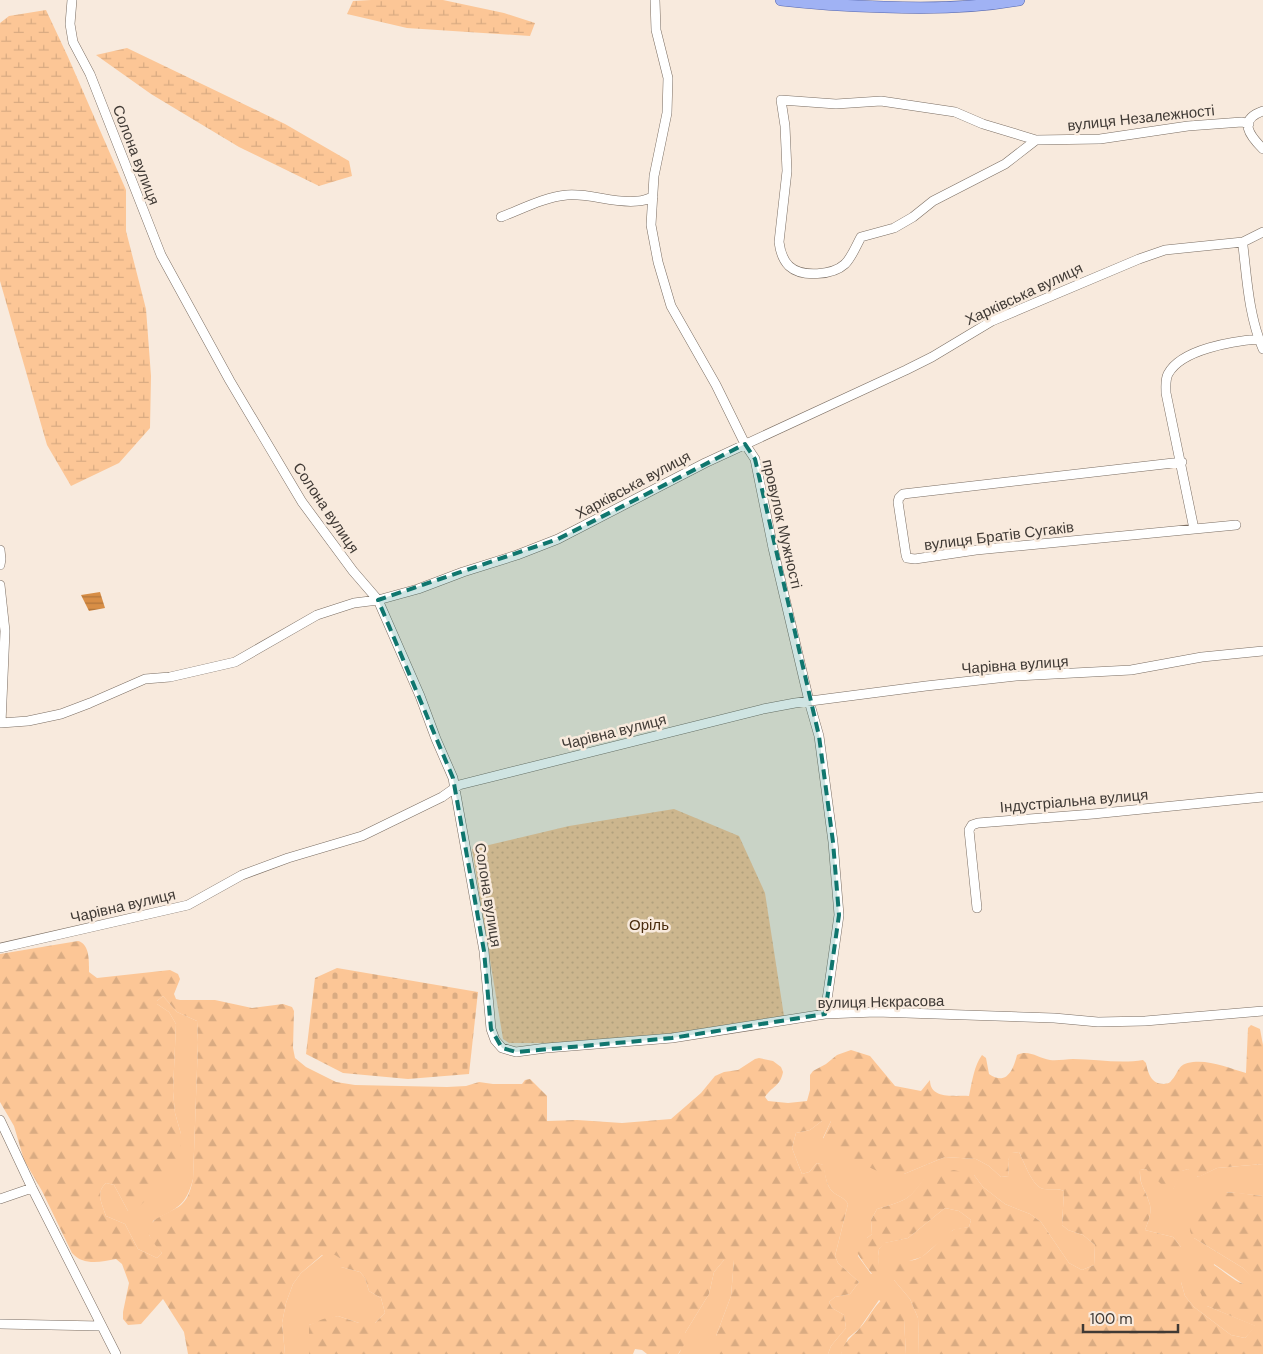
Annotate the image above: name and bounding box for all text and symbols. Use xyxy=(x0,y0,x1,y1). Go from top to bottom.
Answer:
street label: вулиця Незалежності xyxy=(1066,100,1216,136)
street label: Солона вулиця xyxy=(108,102,164,208)
street label: Харківська вулиця xyxy=(962,258,1086,330)
street label: Харківська вулиця xyxy=(572,446,694,524)
street label: провулок Мужності xyxy=(757,457,807,591)
street label: Солона вулиця xyxy=(288,459,364,557)
street label: вулиця Братів Сугаків xyxy=(923,517,1075,555)
street label: Чарівна вулиця xyxy=(961,651,1069,679)
street label: Чарівна вулиця xyxy=(560,709,668,755)
street label: Індустріальна вулиця xyxy=(999,785,1149,817)
street label: Солона вулиця xyxy=(470,841,506,949)
street label: Чарівна вулиця xyxy=(68,884,178,928)
park label: Оріль xyxy=(629,915,669,935)
street label: вулиця Нєкрасова xyxy=(818,991,945,1013)
scale bar xyxy=(1083,1302,1178,1334)
text: 100 m xyxy=(1090,1309,1133,1329)

